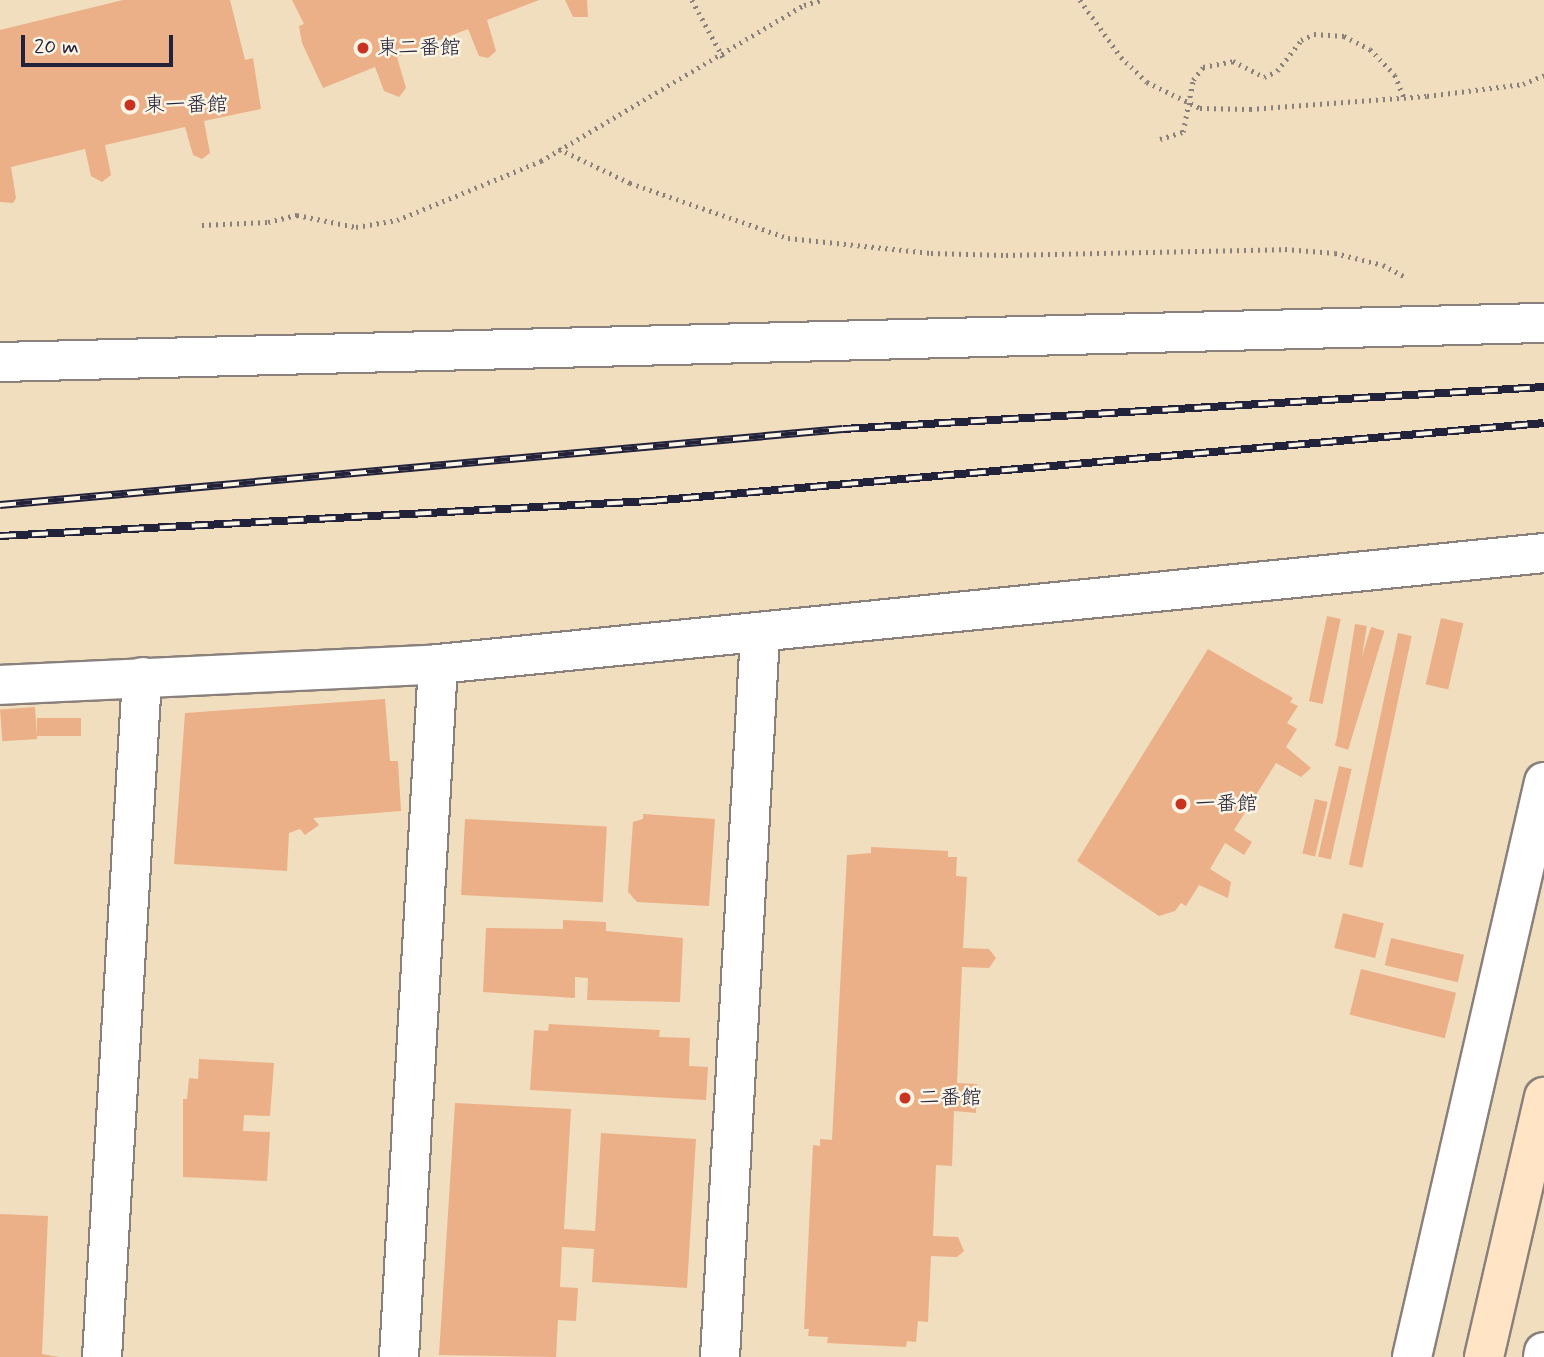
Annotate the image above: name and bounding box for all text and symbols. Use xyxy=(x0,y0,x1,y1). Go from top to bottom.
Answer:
scale bar xyxy=(24,21,177,65)
text: 20 m xyxy=(34,33,79,61)
place label: 東二番館 xyxy=(377,35,461,61)
marker: 東二番館 xyxy=(355,40,371,56)
place label: 東一番館 xyxy=(144,92,228,118)
marker: 東一番館 xyxy=(122,97,138,113)
place label: 一番館 xyxy=(1195,791,1258,817)
marker: 一番館 xyxy=(1173,796,1189,812)
place label: 二番館 xyxy=(919,1085,982,1111)
marker: 二番館 xyxy=(897,1090,913,1106)

